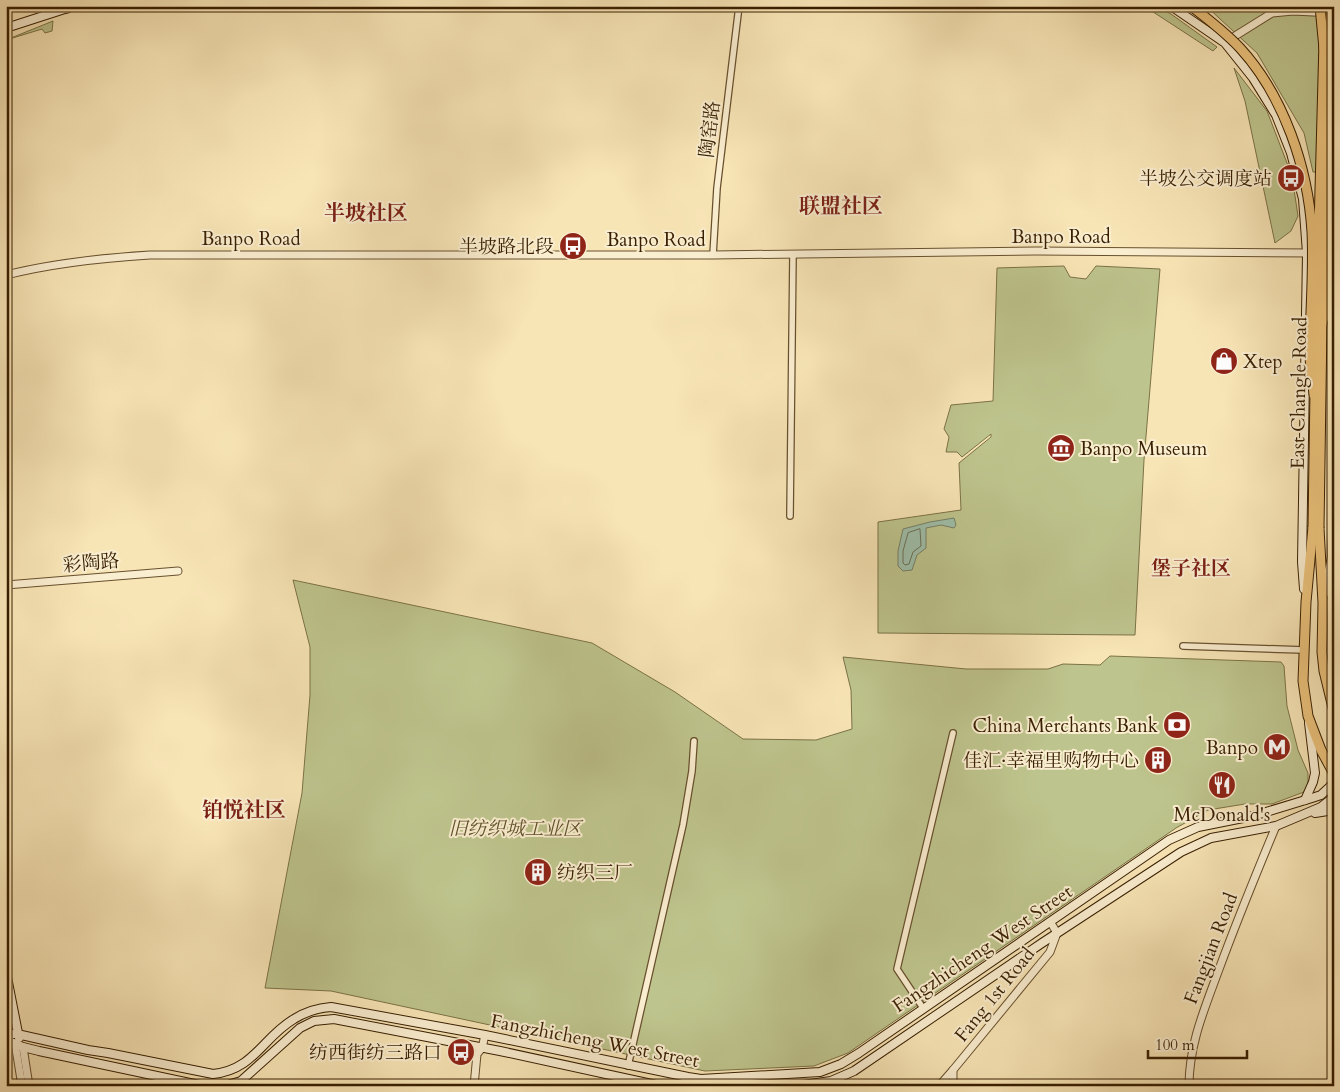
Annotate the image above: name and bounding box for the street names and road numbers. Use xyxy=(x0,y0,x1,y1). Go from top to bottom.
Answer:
street label: 陶窑路 xyxy=(694,99,726,159)
street label: Banpo Road xyxy=(1011,224,1111,250)
street label: Banpo Road xyxy=(201,226,301,252)
street label: Banpo Road xyxy=(606,227,706,253)
street label: East Changle Road xyxy=(1285,317,1313,469)
street label: 彩陶路 xyxy=(62,548,121,578)
street label: Fangzhicheng West Street xyxy=(887,879,1078,1019)
street label: Fangjian Road xyxy=(1178,889,1244,1008)
street label: Fang 1st Road xyxy=(949,942,1041,1047)
street label: Fangzhicheng West Street xyxy=(488,1008,701,1074)

